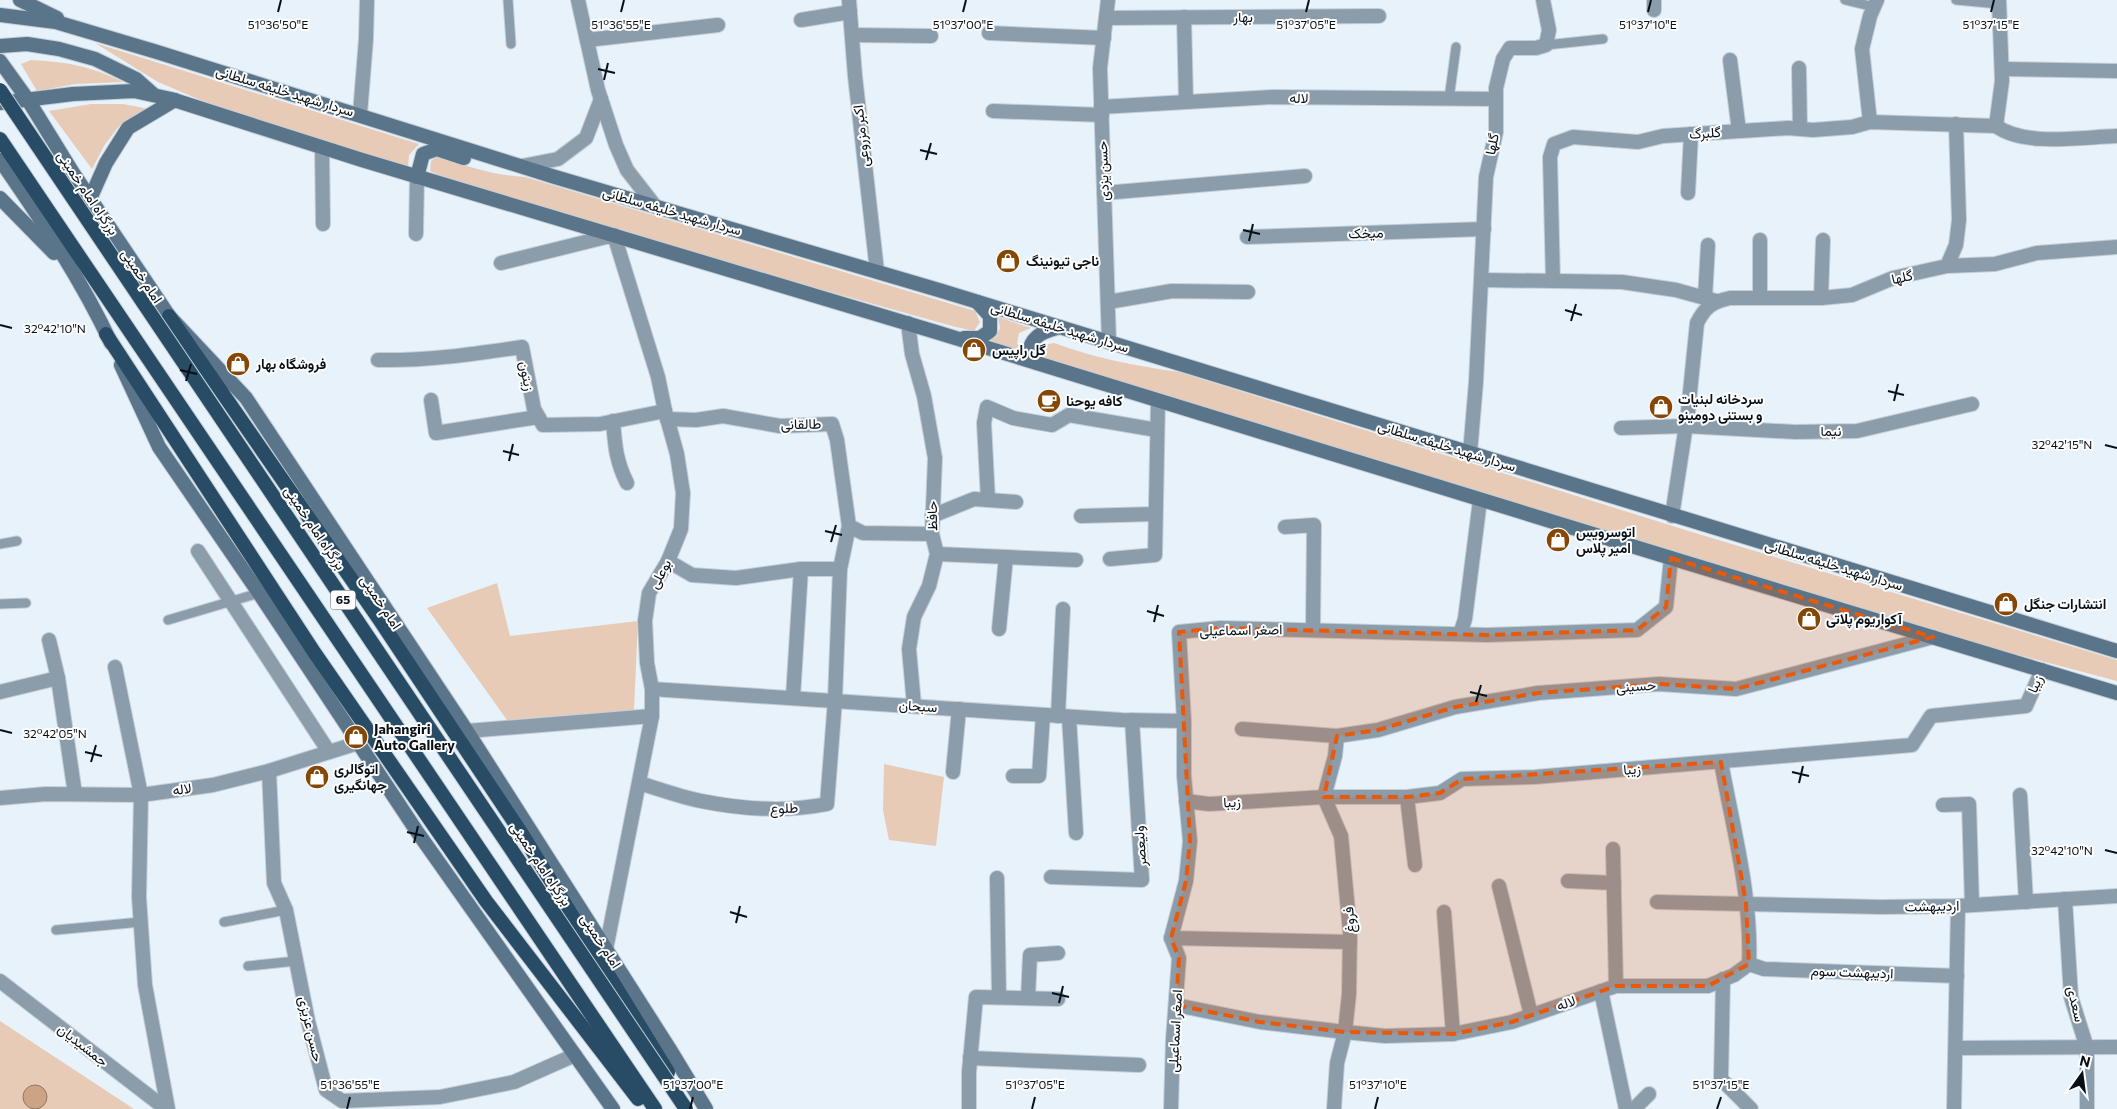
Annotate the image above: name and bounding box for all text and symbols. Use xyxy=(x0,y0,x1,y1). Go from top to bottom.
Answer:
street label: بهار xyxy=(1232,8,1253,26)
text: 51°36'50"E xyxy=(248,17,308,31)
text: 51°36'55"E xyxy=(591,17,651,31)
text: 51°37'00"E xyxy=(933,17,993,31)
text: 51°37'05"E xyxy=(1276,17,1336,31)
text: 51°37'10"E xyxy=(1619,17,1677,31)
text: 51°37'15"E xyxy=(1963,17,2019,31)
street label: سردار شهید خلیفه سلطانی xyxy=(214,61,356,121)
street label: لاله xyxy=(1289,89,1309,106)
street label: اکبر مزروعی xyxy=(849,104,873,168)
street label: گلبرگ xyxy=(1688,123,1722,143)
street label: گلها xyxy=(1481,132,1503,156)
street label: حسن یزدی xyxy=(1093,141,1113,201)
street label: بزرگراه امام خمینی xyxy=(53,148,123,238)
street label: سردار شهید خلیفه سلطانی xyxy=(601,183,743,239)
street label: میخک xyxy=(1348,223,1384,242)
street label: امام خمینی xyxy=(117,245,167,307)
shop icon: ناجی‌ تیونینگ xyxy=(995,248,1021,274)
place label: ناجی‌ تیونینگ xyxy=(1026,252,1099,270)
street label: گلها xyxy=(1890,266,1914,288)
street label: سردار شهید خلیفه سلطانی xyxy=(989,297,1131,357)
text: 32°42'10"N xyxy=(24,321,86,335)
shop icon: گل راپیس xyxy=(961,337,987,363)
place label: گل راپیس xyxy=(992,341,1046,360)
shop icon: فروشگاه بهار xyxy=(225,351,251,377)
place label: فروشگاه بهار xyxy=(255,355,326,373)
street label: زیتون xyxy=(515,360,539,393)
cafe icon: کافه یوحنا xyxy=(1036,388,1062,414)
place label: سردخانه لبنیات و بستنی دومینو xyxy=(1678,390,1763,424)
place label: کافه یوحنا xyxy=(1066,392,1123,410)
shop icon: سردخانه لبنیات و بستنی دومینو xyxy=(1648,394,1674,420)
street label: طالقانی xyxy=(781,415,821,433)
street label: سردار شهید خلیفه سلطانی xyxy=(1376,416,1518,476)
street label: نیما xyxy=(1821,422,1841,439)
text: 32°42'15"N xyxy=(2032,437,2092,451)
street label: بزرگراه امام خمینی xyxy=(280,483,350,573)
street label: حافظ xyxy=(923,501,940,531)
place label: اتوسرويس امير پلاس xyxy=(1576,523,1635,558)
shop icon: اتوسرويس امير پلاس xyxy=(1545,527,1571,553)
street label: سردار شهید خلیفه سلطانی xyxy=(1763,535,1905,595)
street label: بوعلی xyxy=(645,556,675,592)
street label: امام خمینی xyxy=(356,571,406,633)
road number: 65 xyxy=(330,590,356,610)
shop icon: انتشارات جنگل xyxy=(1993,591,2019,617)
place label: انتشارات جنگل xyxy=(2024,595,2106,613)
shop icon: آکواریوم پلاتی xyxy=(1796,606,1822,632)
place label: آکواریوم پلاتی xyxy=(1826,610,1903,629)
street label: اصغر اسماعیلی xyxy=(1199,620,1283,640)
street label: زیبا xyxy=(2023,672,2047,696)
street label: حسینی xyxy=(1615,676,1657,696)
street label: سبحان xyxy=(898,696,938,716)
place label: Jahangiri Auto Gallery xyxy=(374,720,455,753)
shop icon: Jahangiri Auto Gallery xyxy=(343,724,369,750)
text: 32°42'05"N xyxy=(23,726,87,740)
street label: زیبا xyxy=(1622,759,1642,779)
place label: اتوگالری جهانگیری xyxy=(334,760,387,794)
shop icon: اتوگالری جهانگیری xyxy=(304,764,330,790)
street label: لاله xyxy=(171,779,193,798)
street label: زیبا xyxy=(1223,793,1242,811)
street label: طلوع xyxy=(769,799,799,819)
street label: بزرگراه امام خمینی xyxy=(506,819,576,909)
street label: ولیعصر xyxy=(1130,825,1150,868)
text: 32°42'10"N xyxy=(2031,843,2093,857)
street label: اردیبهشت xyxy=(1905,897,1959,915)
street label: فروغ xyxy=(1339,906,1361,934)
street label: امام خمینی xyxy=(577,910,625,972)
street label: اردیبهشت سوم xyxy=(1810,962,1894,982)
street label: سعدی xyxy=(2063,984,2089,1024)
street label: اصغر اسماعیلی xyxy=(1164,989,1186,1073)
street label: لاله xyxy=(1554,991,1578,1014)
street label: حسن عزیزی xyxy=(295,994,327,1064)
street label: جمشیدیان xyxy=(54,1020,112,1070)
north arrow xyxy=(2057,1049,2107,1099)
text: N xyxy=(2078,1051,2092,1070)
text: 51°36'55"E xyxy=(320,1077,380,1091)
text: 51°37'00"E xyxy=(663,1077,723,1091)
text: 51°37'05"E xyxy=(1005,1077,1065,1091)
text: 51°37'10"E xyxy=(1349,1077,1407,1091)
text: 51°37'15"E xyxy=(1693,1077,1749,1091)

